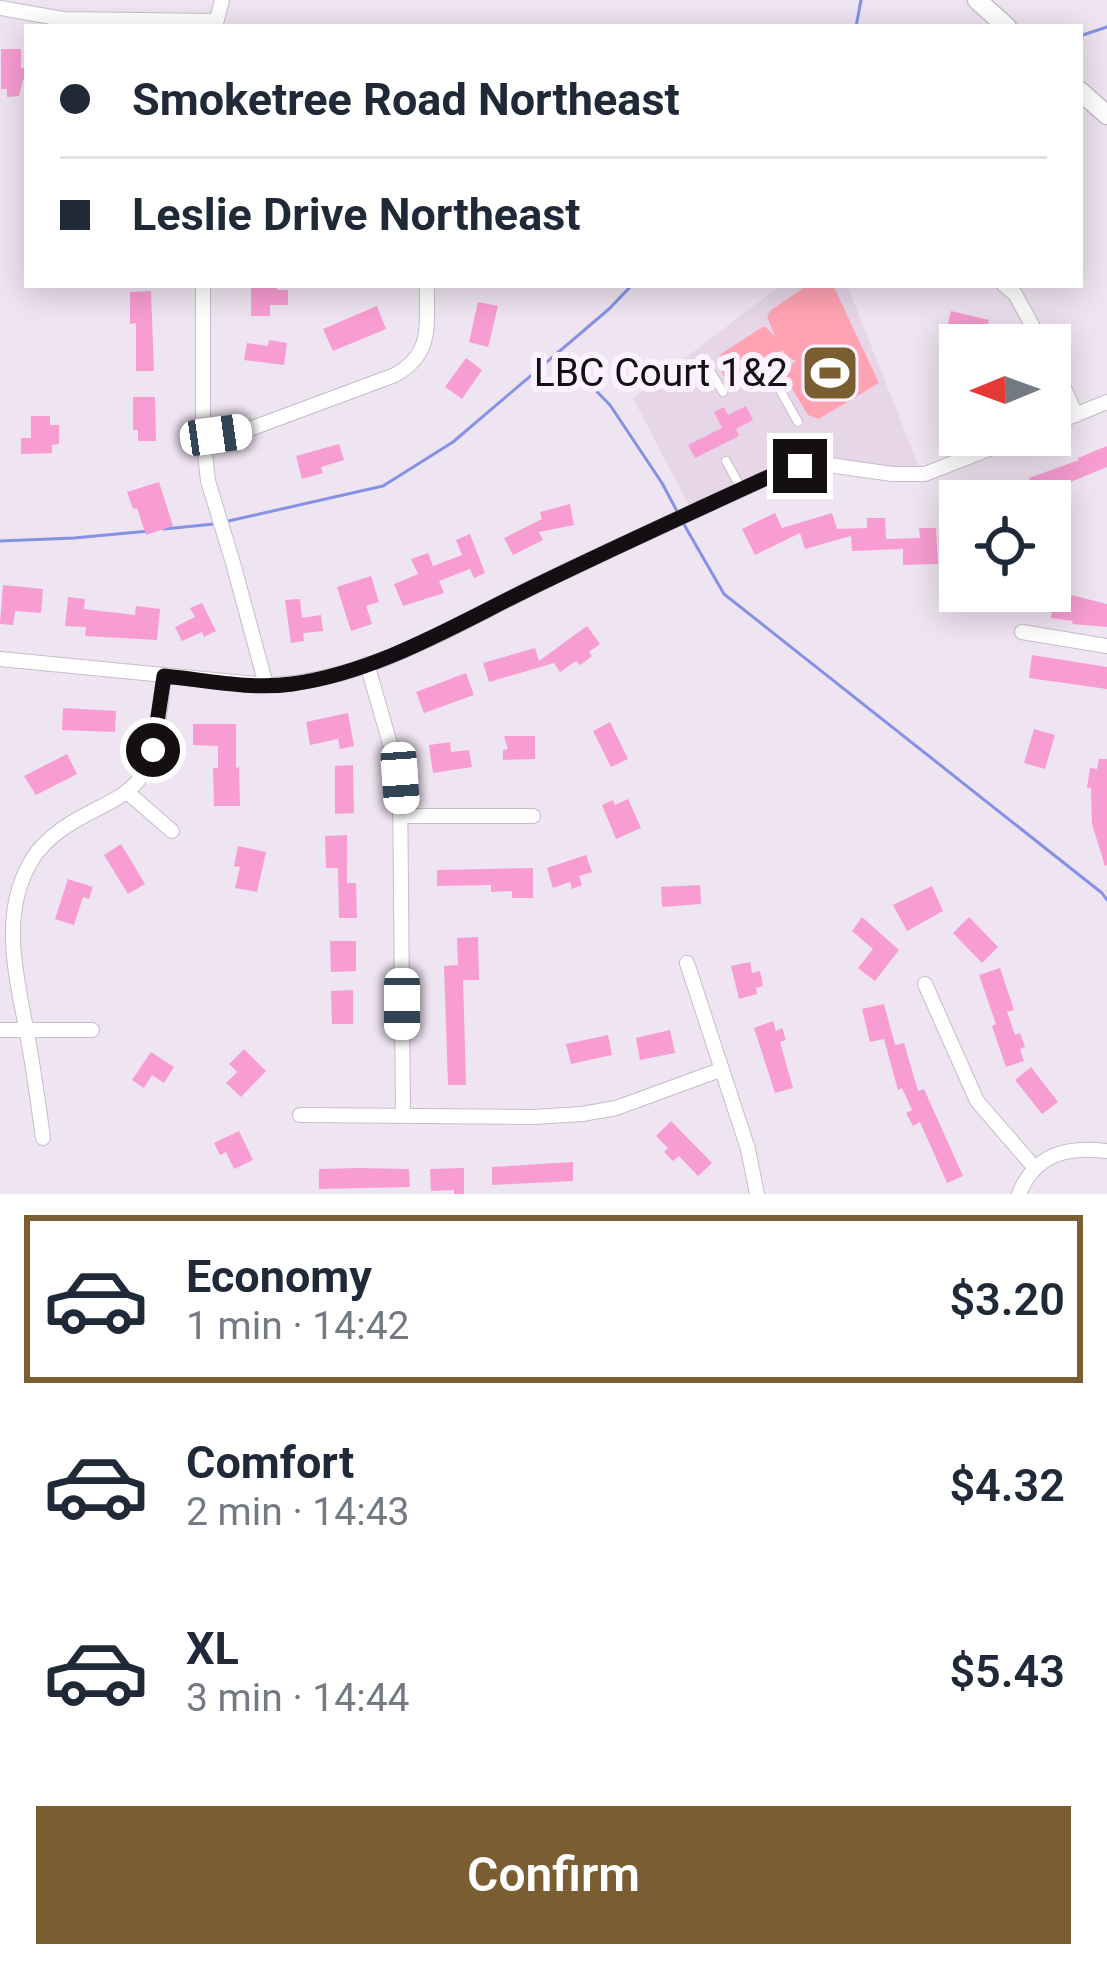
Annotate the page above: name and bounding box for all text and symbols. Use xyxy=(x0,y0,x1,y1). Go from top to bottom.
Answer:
text: Smoketree Road Northeast xyxy=(132,73,680,126)
text: Leslie Drive Northeast xyxy=(132,188,581,241)
north arrow xyxy=(939,324,1071,456)
map controls xyxy=(939,324,1071,612)
sports icon: LBC Court 1&2 xyxy=(799,342,861,404)
place label: LBC Court 1&2 xyxy=(534,350,788,396)
car xyxy=(178,412,254,458)
route end xyxy=(773,439,827,493)
button: locate xyxy=(939,480,1071,612)
route start xyxy=(126,723,180,777)
car xyxy=(380,741,420,815)
car xyxy=(384,968,420,1040)
icon: car xyxy=(42,1245,150,1353)
text: Economy xyxy=(186,1250,372,1303)
text: $3.20 xyxy=(949,1273,1065,1326)
text: 1 min · 14:42 xyxy=(186,1303,409,1349)
icon: car xyxy=(42,1431,150,1539)
text: Comfort xyxy=(186,1436,354,1489)
text: $4.32 xyxy=(949,1459,1065,1512)
text: 2 min · 14:43 xyxy=(186,1489,409,1535)
icon: car xyxy=(42,1617,150,1725)
text: XL xyxy=(186,1622,239,1675)
text: $5.43 xyxy=(949,1645,1065,1698)
text: 3 min · 14:44 xyxy=(186,1675,409,1721)
button: Confirm xyxy=(36,1806,1071,1944)

